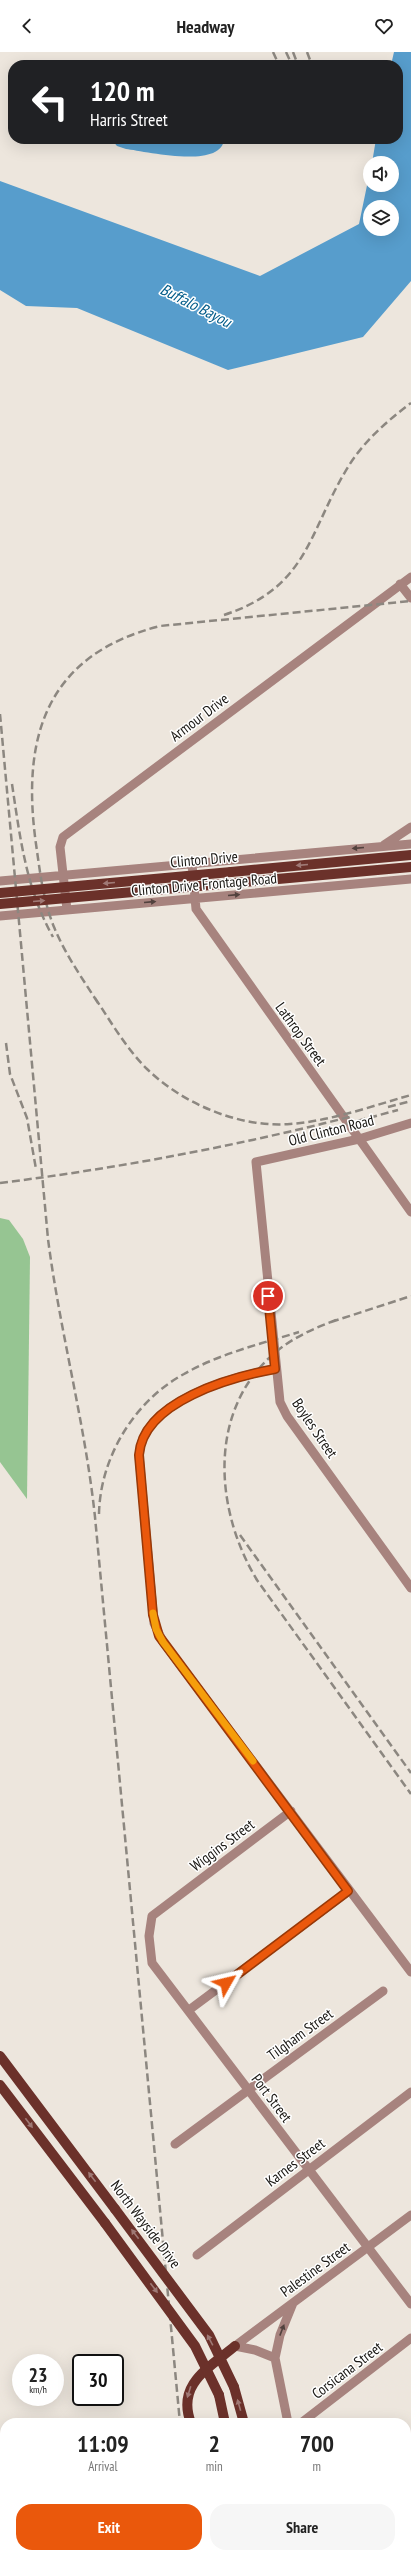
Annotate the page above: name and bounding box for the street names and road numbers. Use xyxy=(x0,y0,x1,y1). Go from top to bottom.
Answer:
street label: Armour Drive xyxy=(166,689,232,745)
street label: Clinton Drive xyxy=(169,847,239,871)
street label: Clinton Drive Frontage Road xyxy=(131,868,277,900)
street label: Lathrop Street xyxy=(272,998,330,1070)
street label: Old Clinton Road xyxy=(286,1110,376,1150)
street label: Boyles Street xyxy=(288,1394,342,1462)
street label: Wiggins Street xyxy=(186,1815,258,1875)
street label: Tilgham Street xyxy=(263,2004,337,2064)
street label: Port Street xyxy=(248,2070,296,2126)
street label: Karnes Street xyxy=(262,2134,328,2190)
street label: North Wayside Drive xyxy=(107,2176,185,2272)
street label: Palestine Street xyxy=(276,2237,354,2301)
street label: Corsicana Street xyxy=(308,2337,386,2403)

